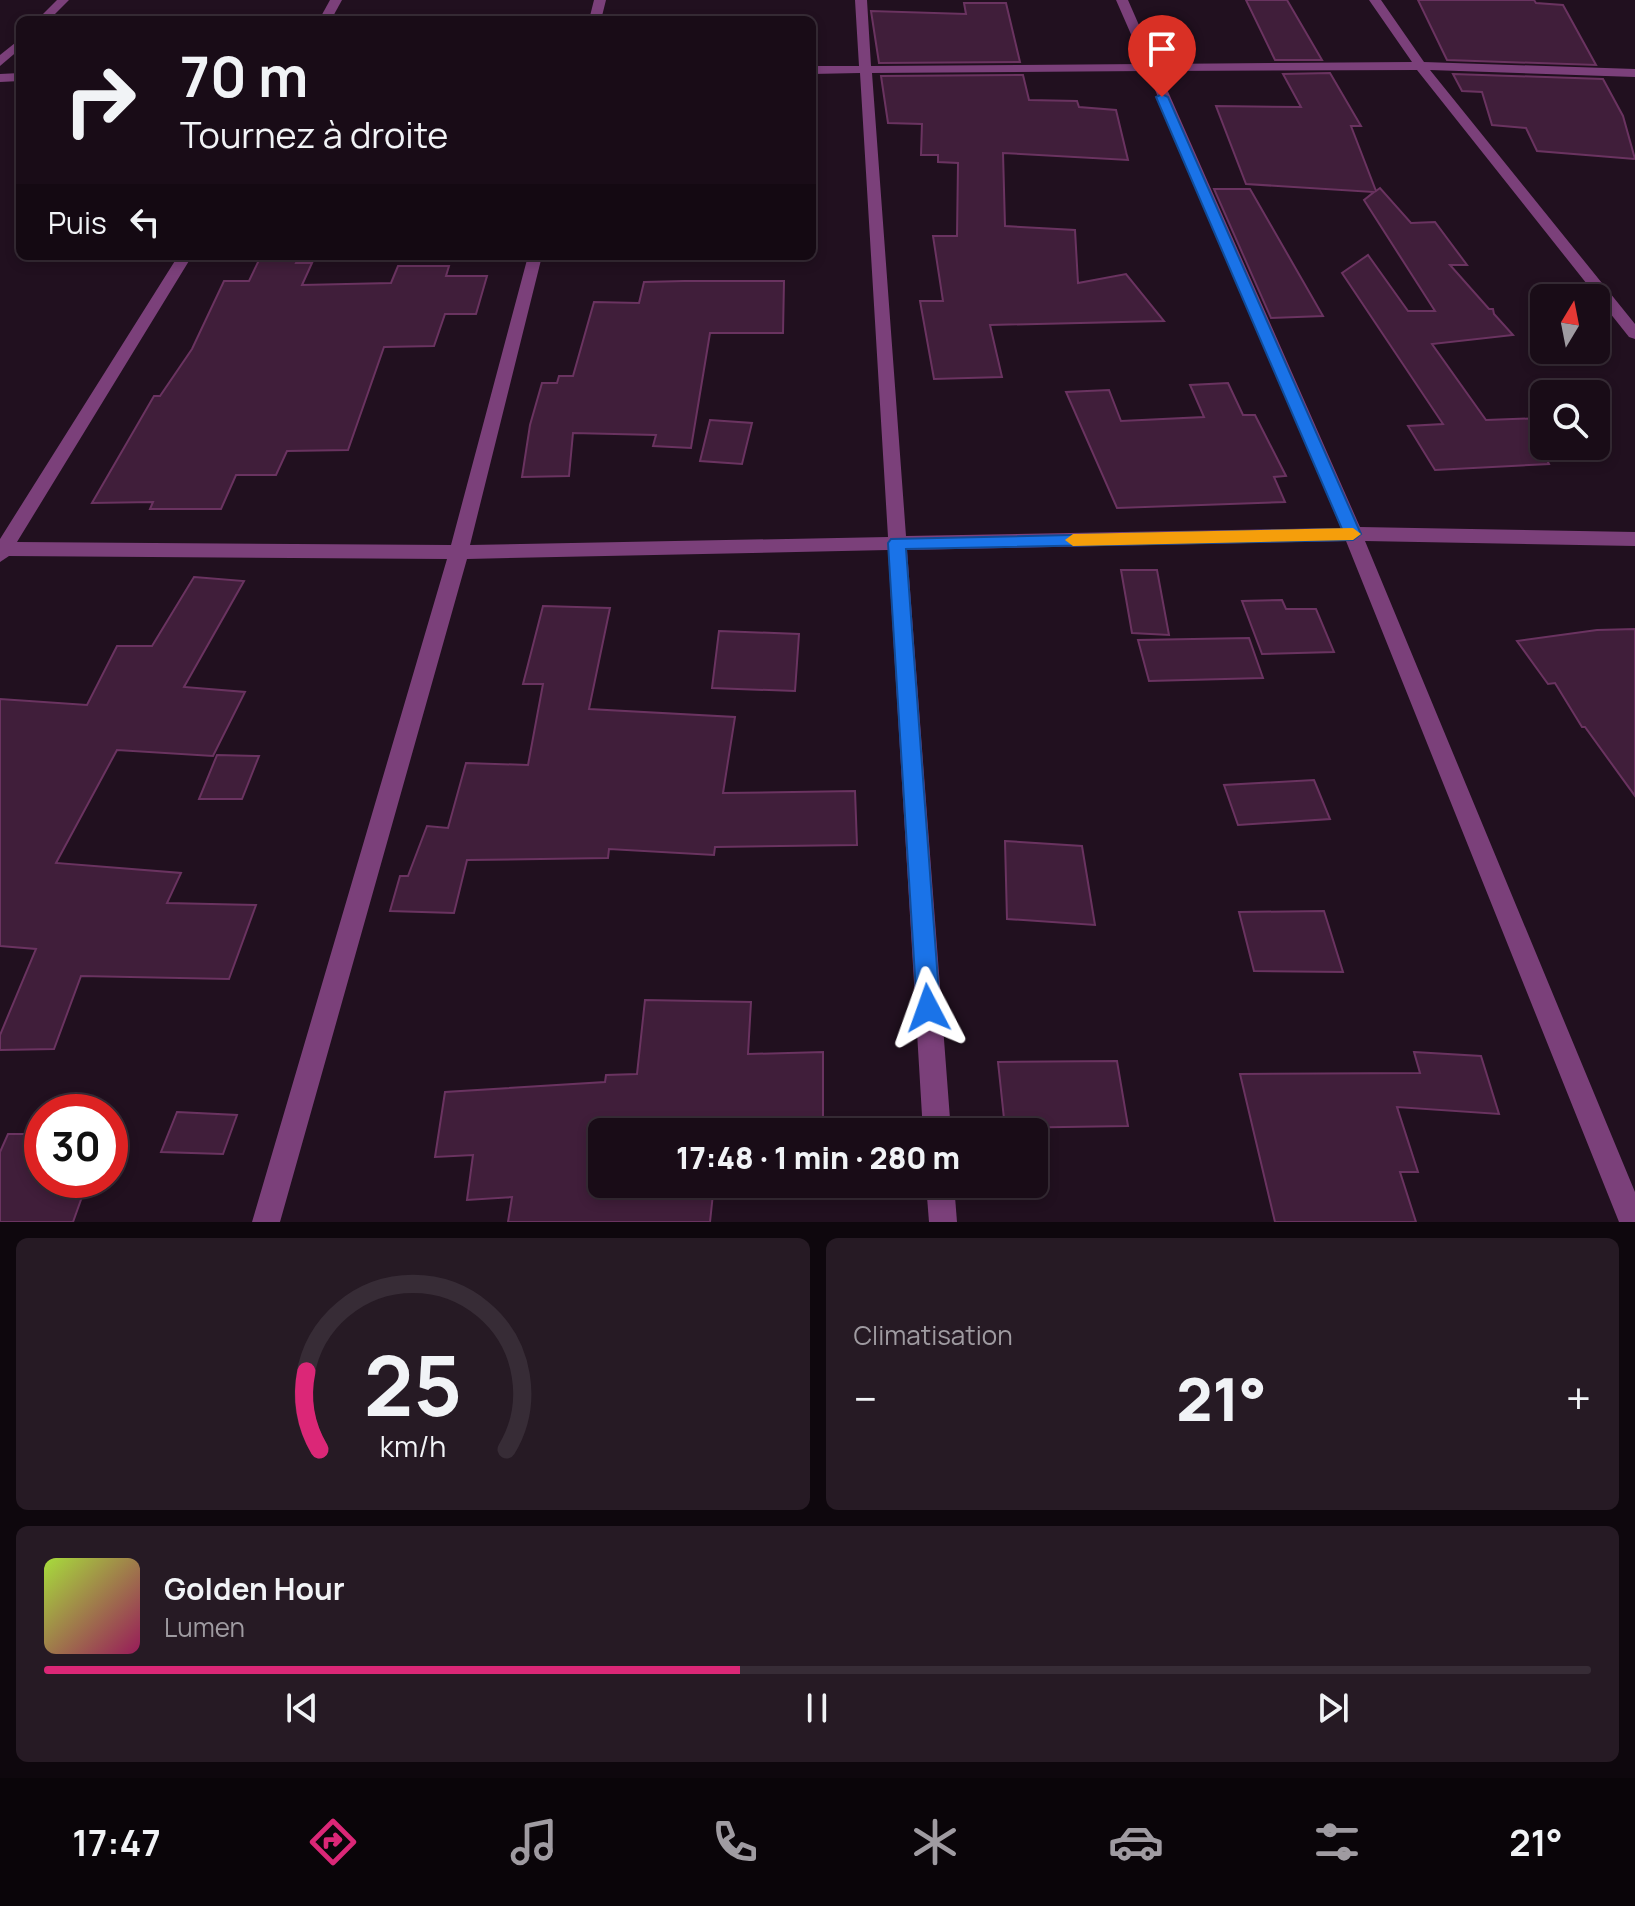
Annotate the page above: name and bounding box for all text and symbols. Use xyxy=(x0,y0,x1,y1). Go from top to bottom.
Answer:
pin xyxy=(1128,15,1196,97)
icon: arrive xyxy=(1140,27,1184,71)
text: 70 m xyxy=(180,37,308,114)
icon: right xyxy=(48,48,152,152)
text: Tournez à droite xyxy=(180,110,448,159)
icon: left xyxy=(123,200,167,244)
text: Puis xyxy=(48,202,107,243)
north arrow xyxy=(1530,284,1610,364)
map controls xyxy=(1530,284,1610,460)
button: search xyxy=(1530,380,1610,460)
position arrow xyxy=(886,966,970,1050)
speed limit sign: 30 xyxy=(24,1094,128,1198)
text: 17:48 · 1 min · 280 m xyxy=(676,1137,960,1178)
text: Climatisation xyxy=(854,1317,1013,1353)
text: 25 xyxy=(364,1327,462,1441)
text: 21° xyxy=(1176,1357,1267,1439)
text: − xyxy=(854,1368,877,1428)
text: + xyxy=(1566,1368,1591,1428)
text: km/h xyxy=(380,1427,446,1466)
text: Golden Hour xyxy=(164,1568,345,1609)
text: Lumen xyxy=(164,1609,245,1645)
icon: previous xyxy=(280,1686,324,1730)
icon: pause xyxy=(795,1686,839,1730)
icon: next xyxy=(1311,1686,1355,1730)
icon: directions xyxy=(305,1814,361,1870)
icon: music xyxy=(506,1814,562,1870)
icon: phone xyxy=(707,1814,763,1870)
icon: climate xyxy=(907,1814,963,1870)
icon: car xyxy=(1108,1814,1164,1870)
icon: filters xyxy=(1309,1814,1365,1870)
text: 17:47 xyxy=(72,1818,161,1867)
text: 21° xyxy=(1509,1818,1563,1867)

